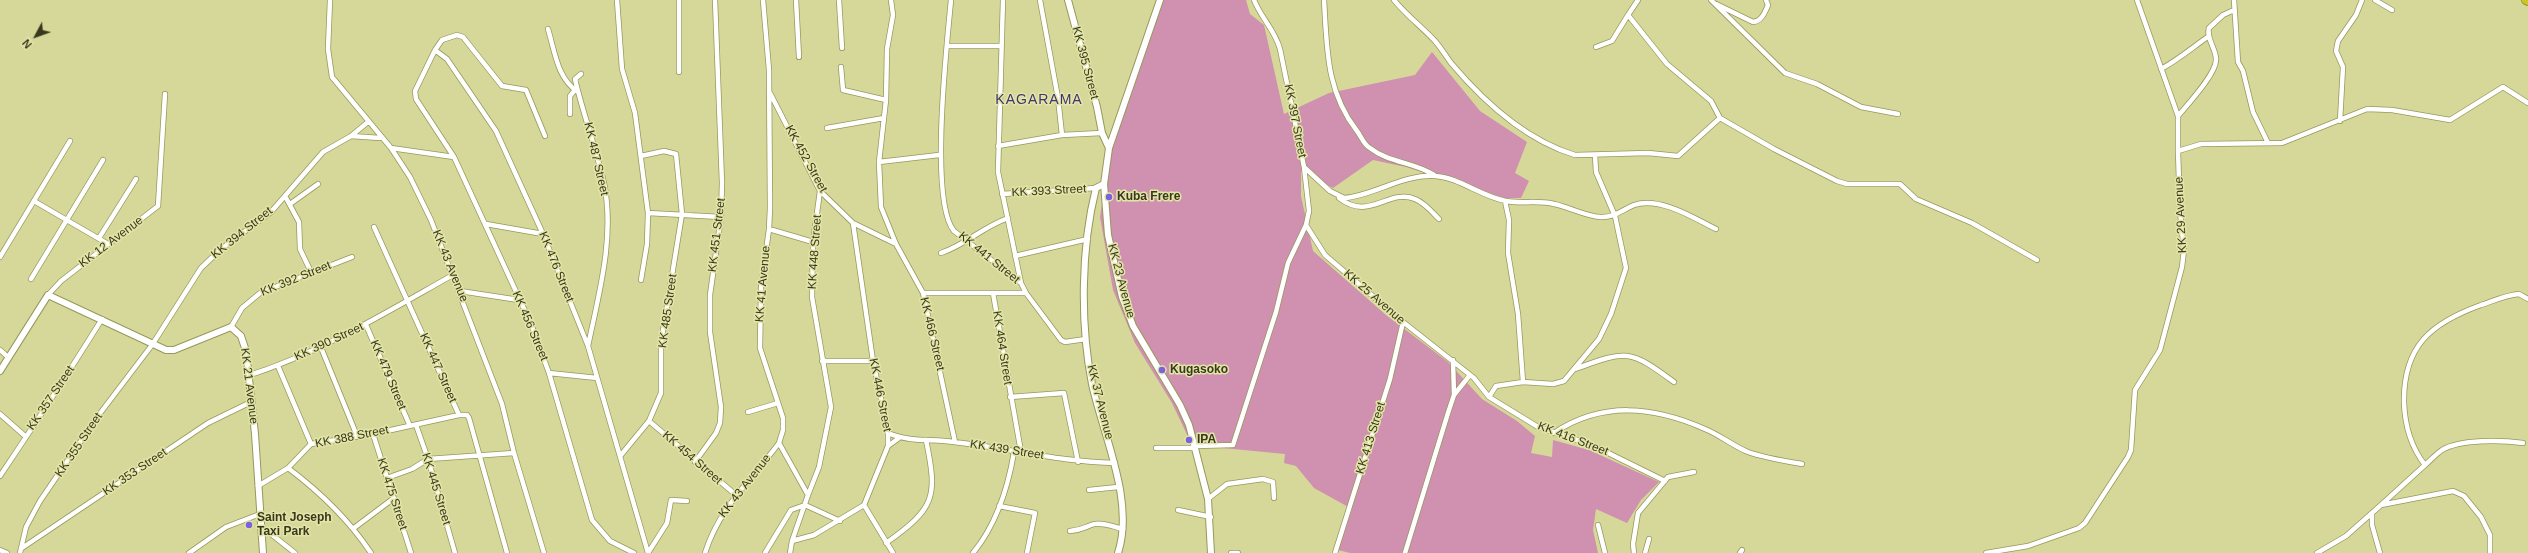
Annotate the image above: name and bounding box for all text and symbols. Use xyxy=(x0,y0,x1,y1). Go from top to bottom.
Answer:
north arrow xyxy=(16,16,56,56)
street label: KK 395 Street xyxy=(1068,25,1102,101)
text: N xyxy=(20,37,34,51)
street label: KK 397 Street xyxy=(1281,83,1309,159)
district label: KAGARAMA xyxy=(995,92,1083,108)
street label: KK 487 Street xyxy=(581,121,611,197)
street label: KK 452 Street xyxy=(782,123,830,195)
street label: KK 29 Avenue xyxy=(2172,176,2190,254)
street label: KK 393 Street xyxy=(1011,182,1087,200)
place label: Kuba Frere xyxy=(1117,190,1180,204)
marker: Kuba Frere xyxy=(1104,192,1114,202)
street label: KK 451 Street xyxy=(705,197,729,273)
street label: KK 394 Street xyxy=(208,204,276,262)
street label: KK 12 Avenue xyxy=(76,213,146,271)
street label: KK 448 Street xyxy=(805,214,825,290)
street label: KK 43 Avenue xyxy=(429,228,471,304)
street label: KK 441 Street xyxy=(955,229,1023,287)
street label: KK 476 Street xyxy=(535,230,577,304)
street label: KK 23 Avenue xyxy=(1104,242,1138,320)
street label: KK 41 Avenue xyxy=(752,245,774,323)
street label: KK 392 Street xyxy=(259,258,333,300)
street label: KK 25 Avenue xyxy=(1340,266,1408,328)
street label: KK 485 Street xyxy=(656,273,680,349)
street label: KK 456 Street xyxy=(509,289,551,363)
street label: KK 466 Street xyxy=(917,296,947,372)
street label: KK 464 Street xyxy=(989,310,1015,386)
street label: KK 390 Street xyxy=(292,320,366,364)
street label: KK 447 Street xyxy=(416,331,460,405)
street label: KK 479 Street xyxy=(367,338,409,412)
street label: KK 21 Avenue xyxy=(237,347,261,425)
street label: KK 446 Street xyxy=(866,357,894,433)
street label: KK 357 Street xyxy=(24,363,78,433)
street label: KK 37 Avenue xyxy=(1084,363,1116,441)
place label: Kugasoko xyxy=(1170,363,1228,377)
marker: Kugasoko xyxy=(1157,365,1167,375)
street label: KK 413 Street xyxy=(1353,400,1389,476)
street label: KK 355 Street xyxy=(52,410,106,480)
street label: KK 416 Street xyxy=(1536,419,1610,459)
street label: KK 388 Street xyxy=(314,423,390,451)
street label: KK 454 Street xyxy=(659,428,725,488)
place label: IPA xyxy=(1197,433,1216,447)
marker: IPA xyxy=(1184,435,1194,445)
street label: KK 439 Street xyxy=(969,437,1045,463)
street label: KK 353 Street xyxy=(100,445,170,499)
street label: KK 445 Street xyxy=(418,451,454,527)
street label: KK 43 Avenue xyxy=(716,451,774,521)
street label: KK 475 Street xyxy=(374,456,410,532)
place label: Saint Joseph Taxi Park xyxy=(257,511,332,539)
marker: Saint Joseph Taxi Park xyxy=(244,520,254,530)

